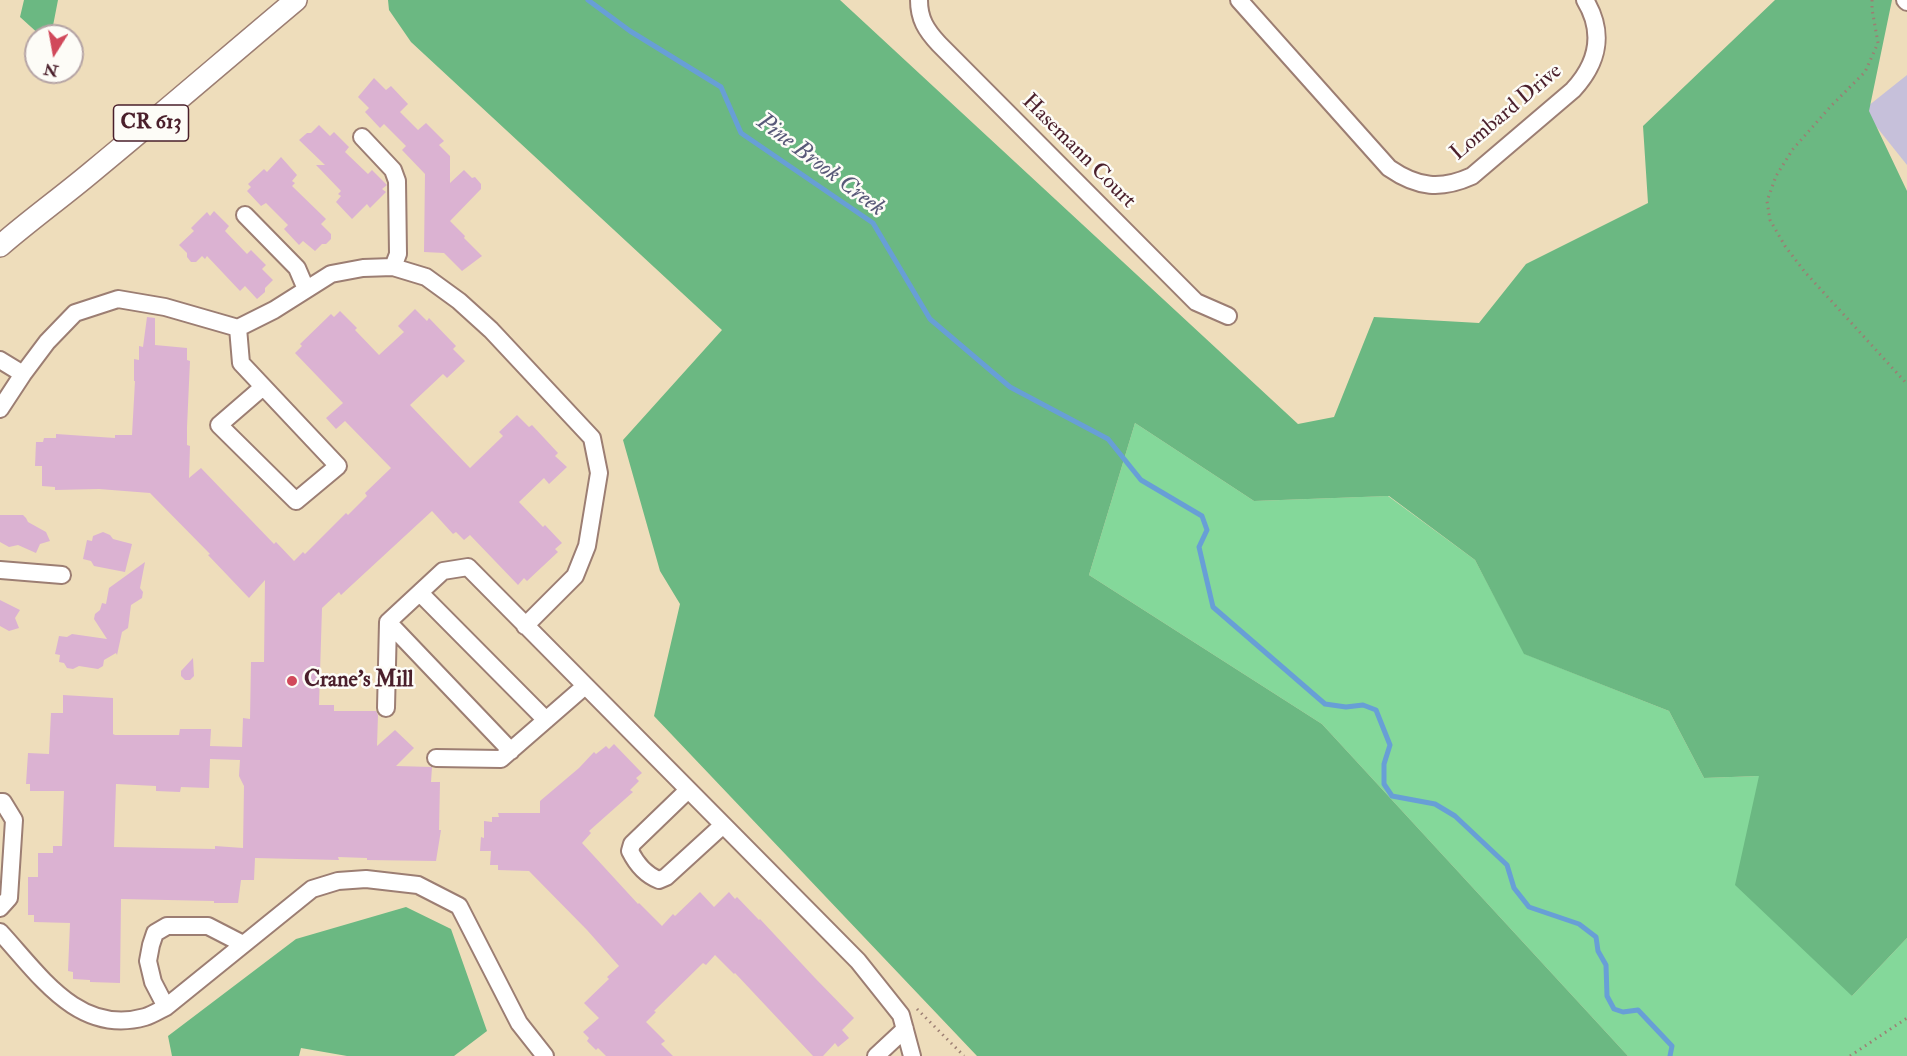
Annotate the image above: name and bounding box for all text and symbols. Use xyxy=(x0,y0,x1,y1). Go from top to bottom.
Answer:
north arrow xyxy=(24,24,84,84)
text: N xyxy=(42,59,60,81)
street label: Lombard Drive xyxy=(1446,59,1568,167)
street label: Hasemann Court xyxy=(1015,89,1141,215)
road number: CR 613 xyxy=(114,105,188,141)
water label: Pine Brook Creek xyxy=(750,108,890,224)
place label: Crane's Mill xyxy=(304,668,414,694)
marker: Crane's Mill xyxy=(285,674,299,688)

